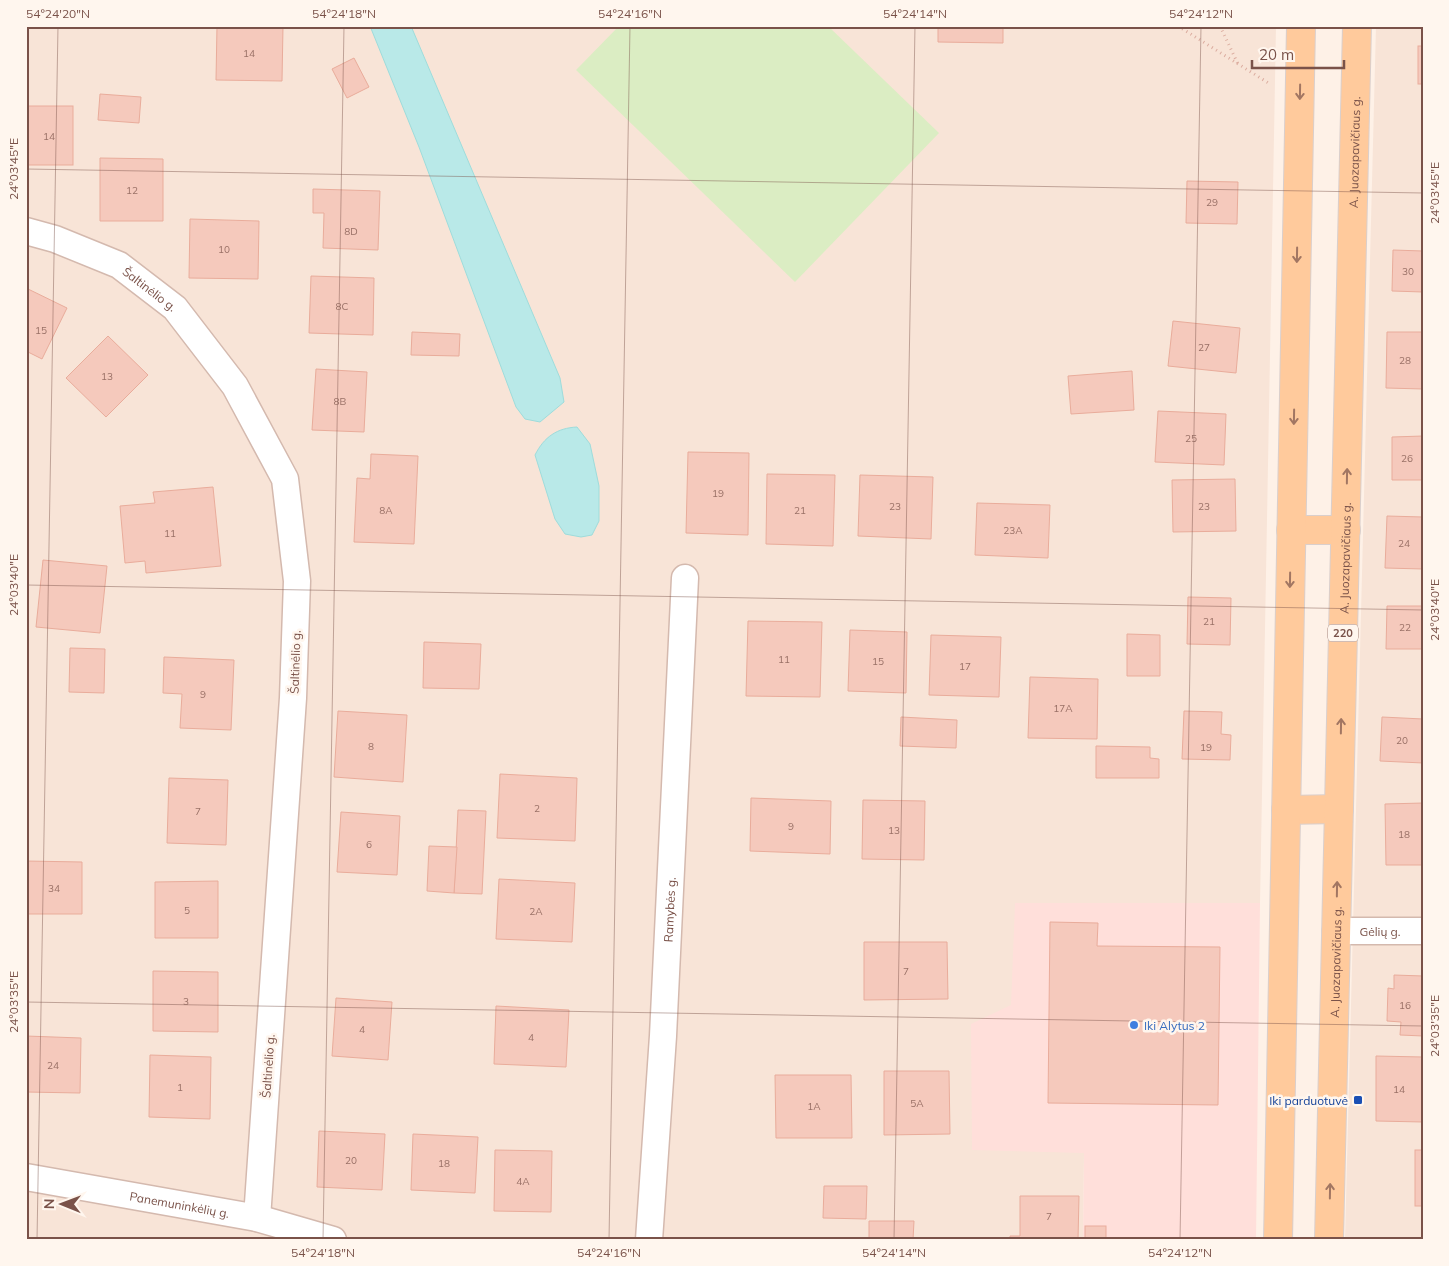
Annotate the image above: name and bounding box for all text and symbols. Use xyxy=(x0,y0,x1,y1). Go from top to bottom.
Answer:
text: 54°24'20"N xyxy=(26,6,90,21)
text: 54°24'18"N xyxy=(312,6,376,21)
text: 54°24'16"N xyxy=(598,6,662,21)
text: 54°24'14"N xyxy=(883,6,947,21)
text: 54°24'12"N xyxy=(1169,6,1233,21)
scale bar xyxy=(1252,38,1344,70)
text: 20 m xyxy=(1259,45,1294,64)
house number: 14 xyxy=(243,47,255,60)
one-way arrow xyxy=(1295,84,1305,100)
street label: A. Juozapavičiaus g. xyxy=(1345,96,1363,208)
house number: 14 xyxy=(43,130,55,143)
text: 24°03'45"E xyxy=(6,138,21,200)
text: 24°03'45"E xyxy=(1427,162,1442,224)
house number: 12 xyxy=(126,184,138,197)
house number: 29 xyxy=(1206,196,1218,209)
house number: 8D xyxy=(344,225,358,238)
house number: 10 xyxy=(218,243,230,256)
one-way arrow xyxy=(1292,246,1302,263)
street label: Šaltinėlio g. xyxy=(120,263,180,314)
house number: 30 xyxy=(1402,265,1414,278)
house number: 8C xyxy=(336,300,349,313)
house number: 15 xyxy=(35,324,47,337)
house number: 27 xyxy=(1198,341,1210,354)
house number: 28 xyxy=(1399,354,1411,367)
house number: 13 xyxy=(101,370,113,383)
house number: 8B xyxy=(334,395,347,408)
one-way arrow xyxy=(1289,409,1298,425)
house number: 25 xyxy=(1185,432,1197,445)
house number: 26 xyxy=(1401,452,1413,465)
one-way arrow xyxy=(1342,468,1352,484)
house number: 19 xyxy=(712,487,724,500)
house number: 23 xyxy=(889,500,901,513)
house number: 23 xyxy=(1198,500,1210,513)
street label: A. Juozapavičiaus g. xyxy=(1336,502,1354,614)
house number: 8A xyxy=(379,504,393,517)
house number: 21 xyxy=(794,504,806,517)
house number: 23A xyxy=(1003,524,1023,537)
house number: 11 xyxy=(164,527,176,540)
house number: 24 xyxy=(1398,537,1410,550)
text: 24°03'40"E xyxy=(6,554,21,616)
one-way arrow xyxy=(1285,572,1295,588)
text: 24°03'40"E xyxy=(1427,579,1442,641)
house number: 21 xyxy=(1203,615,1215,628)
house number: 22 xyxy=(1399,621,1411,634)
road number: 220 xyxy=(1328,624,1358,641)
street label: Šaltinėlio g. xyxy=(286,630,304,694)
house number: 11 xyxy=(778,653,790,666)
house number: 15 xyxy=(872,655,884,668)
house number: 17 xyxy=(959,660,971,673)
house number: 9 xyxy=(200,688,206,701)
house number: 17A xyxy=(1053,702,1073,715)
one-way arrow xyxy=(1336,718,1346,734)
house number: 20 xyxy=(1396,734,1408,747)
house number: 8 xyxy=(368,740,374,753)
house number: 19 xyxy=(1200,741,1212,754)
house number: 2 xyxy=(534,802,540,815)
house number: 7 xyxy=(195,805,201,818)
house number: 9 xyxy=(788,820,794,833)
house number: 13 xyxy=(888,824,900,837)
house number: 18 xyxy=(1398,828,1410,841)
house number: 6 xyxy=(366,838,372,851)
street label: Ramybės g. xyxy=(660,877,678,943)
one-way arrow xyxy=(1333,881,1342,897)
house number: 34 xyxy=(48,882,60,895)
house number: 5 xyxy=(184,904,190,917)
house number: 2A xyxy=(529,905,543,918)
street label: A. Juozapavičiaus g. xyxy=(1327,906,1344,1018)
street label: Gėlių g. xyxy=(1359,924,1401,939)
house number: 7 xyxy=(903,965,909,978)
text: 24°03'35"E xyxy=(6,971,21,1033)
house number: 3 xyxy=(183,995,189,1008)
text: 24°03'35"E xyxy=(1427,995,1442,1057)
house number: 16 xyxy=(1399,999,1411,1012)
place label: Iki Alytus 2 xyxy=(1144,1018,1205,1033)
marker: Iki Alytus 2 xyxy=(1128,1019,1140,1031)
house number: 4 xyxy=(359,1023,365,1036)
house number: 4 xyxy=(528,1031,534,1044)
street label: Šaltinėlio g. xyxy=(258,1034,278,1098)
house number: 24 xyxy=(47,1059,59,1072)
house number: 1 xyxy=(177,1081,183,1094)
house number: 14 xyxy=(1393,1083,1405,1096)
place label: Iki parduotuvė xyxy=(1269,1093,1348,1108)
marker: Iki parduotuvė xyxy=(1352,1094,1364,1106)
house number: 5A xyxy=(910,1097,924,1110)
house number: 1A xyxy=(807,1100,821,1113)
house number: 20 xyxy=(345,1154,357,1167)
house number: 18 xyxy=(438,1157,450,1170)
house number: 4A xyxy=(516,1175,530,1188)
north arrow xyxy=(38,1178,88,1228)
one-way arrow xyxy=(1325,1183,1335,1200)
street label: Panemuninkėlių g. xyxy=(129,1188,231,1220)
text: N xyxy=(40,1198,58,1209)
house number: 7 xyxy=(1046,1210,1052,1223)
text: 54°24'18"N xyxy=(291,1245,355,1260)
text: 54°24'16"N xyxy=(577,1245,641,1260)
text: 54°24'14"N xyxy=(862,1245,926,1260)
text: 54°24'12"N xyxy=(1148,1245,1212,1260)

